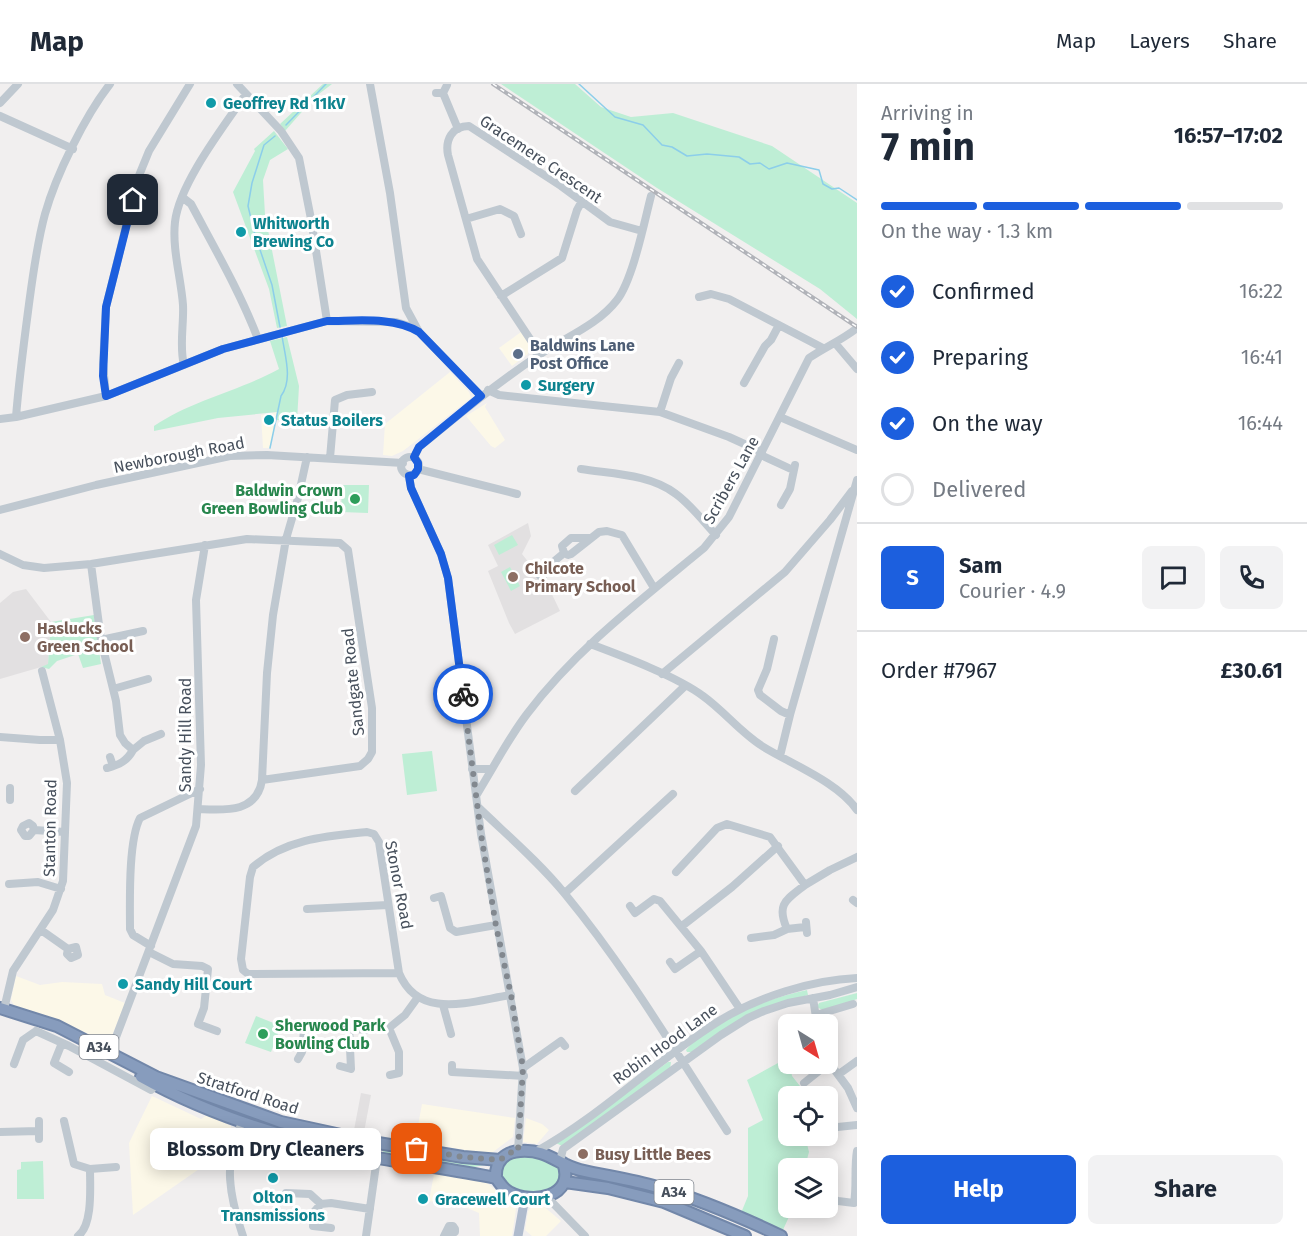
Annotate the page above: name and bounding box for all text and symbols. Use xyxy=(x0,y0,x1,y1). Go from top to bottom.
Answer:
text: Map xyxy=(30,25,84,58)
text: Map xyxy=(1056,28,1096,54)
text: Layers xyxy=(1129,28,1190,54)
text: Share xyxy=(1223,28,1277,54)
place label: Geoffrey Rd 11kV xyxy=(223,94,346,113)
marker: Geoffrey Rd 11kV xyxy=(204,96,218,110)
text: Arriving in xyxy=(881,101,974,125)
street label: Gracemere Crescent xyxy=(476,111,606,207)
text: 16:57–17:02 xyxy=(1174,122,1283,149)
text: 7 min xyxy=(881,124,975,170)
pin xyxy=(107,174,158,225)
icon: home xyxy=(116,183,149,216)
place label: Whitworth Brewing Co xyxy=(253,214,334,251)
text: On the way · 1.3 km xyxy=(881,219,1053,243)
marker: Whitworth Brewing Co xyxy=(234,225,248,239)
icon: check xyxy=(881,275,914,308)
text: Confirmed xyxy=(932,278,1035,305)
text: 16:22 xyxy=(1239,279,1283,303)
place label: Baldwins Lane Post Office xyxy=(530,336,635,373)
icon: check xyxy=(881,341,914,374)
text: Preparing xyxy=(932,344,1028,371)
text: 16:41 xyxy=(1241,345,1283,369)
marker: Baldwins Lane Post Office xyxy=(511,347,525,361)
place label: Surgery xyxy=(538,376,595,395)
marker: Surgery xyxy=(519,378,533,392)
icon: check xyxy=(881,407,914,440)
text: On the way xyxy=(932,410,1043,437)
place label: Status Boilers xyxy=(281,411,383,430)
text: 16:44 xyxy=(1238,411,1283,435)
marker: Status Boilers xyxy=(262,413,276,427)
street label: Newborough Road xyxy=(112,433,246,477)
street label: Scribers Lane xyxy=(699,433,763,527)
text: Delivered xyxy=(932,476,1027,503)
place label: Baldwin Crown Green Bowling Club xyxy=(201,481,343,518)
marker: Baldwin Crown Green Bowling Club xyxy=(348,492,362,506)
button: chat xyxy=(1142,546,1205,609)
button: phone xyxy=(1220,546,1283,609)
text: Sam xyxy=(959,552,1002,579)
place label: Chilcote Primary School xyxy=(525,559,636,596)
text: S xyxy=(906,564,919,591)
marker: Chilcote Primary School xyxy=(506,570,520,584)
text: Courier · 4.9 xyxy=(959,579,1066,603)
place label: Haslucks Green School xyxy=(37,619,134,656)
street label: Sandgate Road xyxy=(338,627,368,737)
marker: Haslucks Green School xyxy=(18,630,32,644)
text: Order #7967 xyxy=(881,657,997,684)
text: £30.61 xyxy=(1220,657,1283,684)
courier xyxy=(433,664,493,724)
street label: Sandy Hill Road xyxy=(176,678,195,792)
icon: bike xyxy=(447,678,480,711)
street label: Stanton Road xyxy=(40,779,60,877)
street label: Stonor Road xyxy=(381,839,417,931)
place label: Sandy Hill Court xyxy=(135,975,253,994)
marker: Sandy Hill Court xyxy=(116,977,130,991)
street label: Robin Hood Lane xyxy=(609,1000,721,1088)
north arrow xyxy=(778,1014,838,1074)
map controls xyxy=(778,1014,838,1218)
place label: Sherwood Park Bowling Club xyxy=(275,1016,386,1053)
marker: Sherwood Park Bowling Club xyxy=(256,1027,270,1041)
road number: A34 xyxy=(80,1035,118,1059)
street label: Stratford Road xyxy=(195,1068,301,1118)
button: locate xyxy=(778,1086,838,1146)
pin xyxy=(391,1123,442,1174)
callout: Blossom Dry Cleaners xyxy=(150,1128,381,1170)
icon: bag xyxy=(400,1132,433,1165)
text: Blossom Dry Cleaners xyxy=(167,1137,364,1161)
place label: Busy Little Bees xyxy=(595,1145,711,1164)
marker: Busy Little Bees xyxy=(576,1147,590,1161)
button: Help xyxy=(881,1155,1076,1224)
button: Share xyxy=(1088,1155,1283,1224)
button: layers xyxy=(778,1158,838,1218)
marker: Olton Transmissions xyxy=(266,1171,280,1185)
road number: A34 xyxy=(654,1180,694,1204)
place label: Olton Transmissions xyxy=(221,1188,325,1225)
place label: Gracewell Court xyxy=(435,1190,551,1209)
marker: Gracewell Court xyxy=(416,1192,430,1206)

